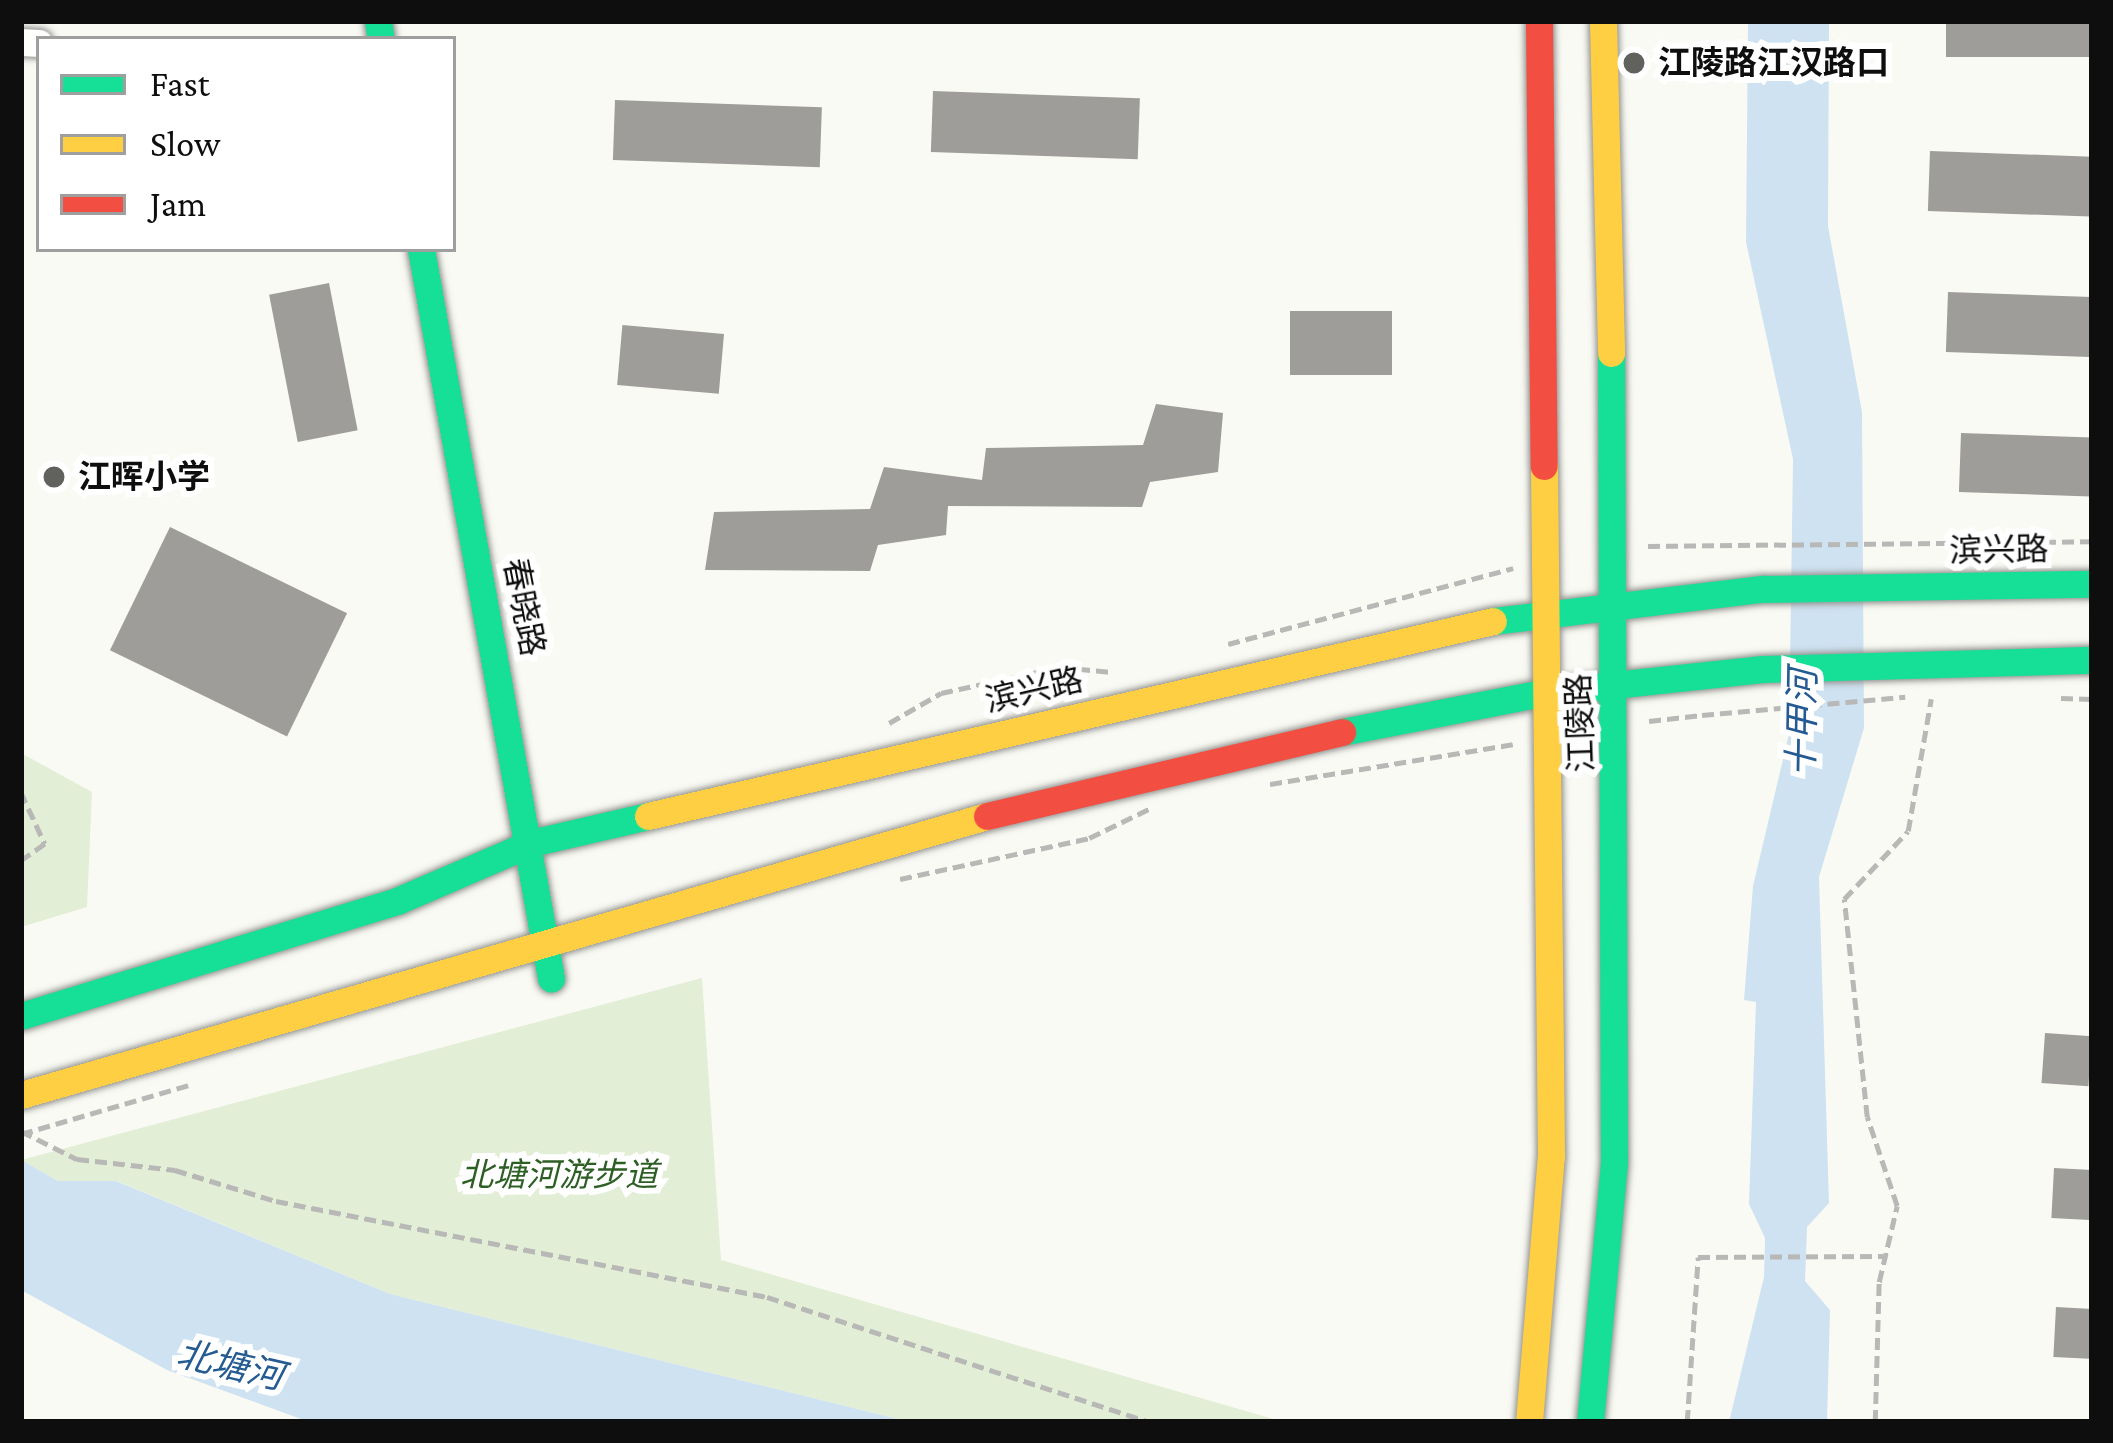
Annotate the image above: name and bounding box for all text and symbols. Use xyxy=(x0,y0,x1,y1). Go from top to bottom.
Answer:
legend xyxy=(36,36,456,252)
place label: 江陵路江汉路口 xyxy=(1658,43,1889,83)
marker: 江陵路江汉路口 xyxy=(1621,50,1647,76)
text: Fast xyxy=(150,64,210,104)
text: Slow xyxy=(150,124,221,164)
text: Jam xyxy=(150,184,206,224)
place label: 江晖小学 xyxy=(78,457,210,497)
marker: 江晖小学 xyxy=(41,464,67,490)
street label: 滨兴路 xyxy=(1949,529,2049,571)
street label: 春晓路 xyxy=(495,555,553,659)
street label: 滨兴路 xyxy=(981,660,1087,720)
water label: 十甲河 xyxy=(1780,669,1826,777)
street label: 江陵路 xyxy=(1558,673,1602,773)
park label: 北塘河游步道 xyxy=(460,1155,658,1195)
water label: 北塘河 xyxy=(173,1333,287,1399)

